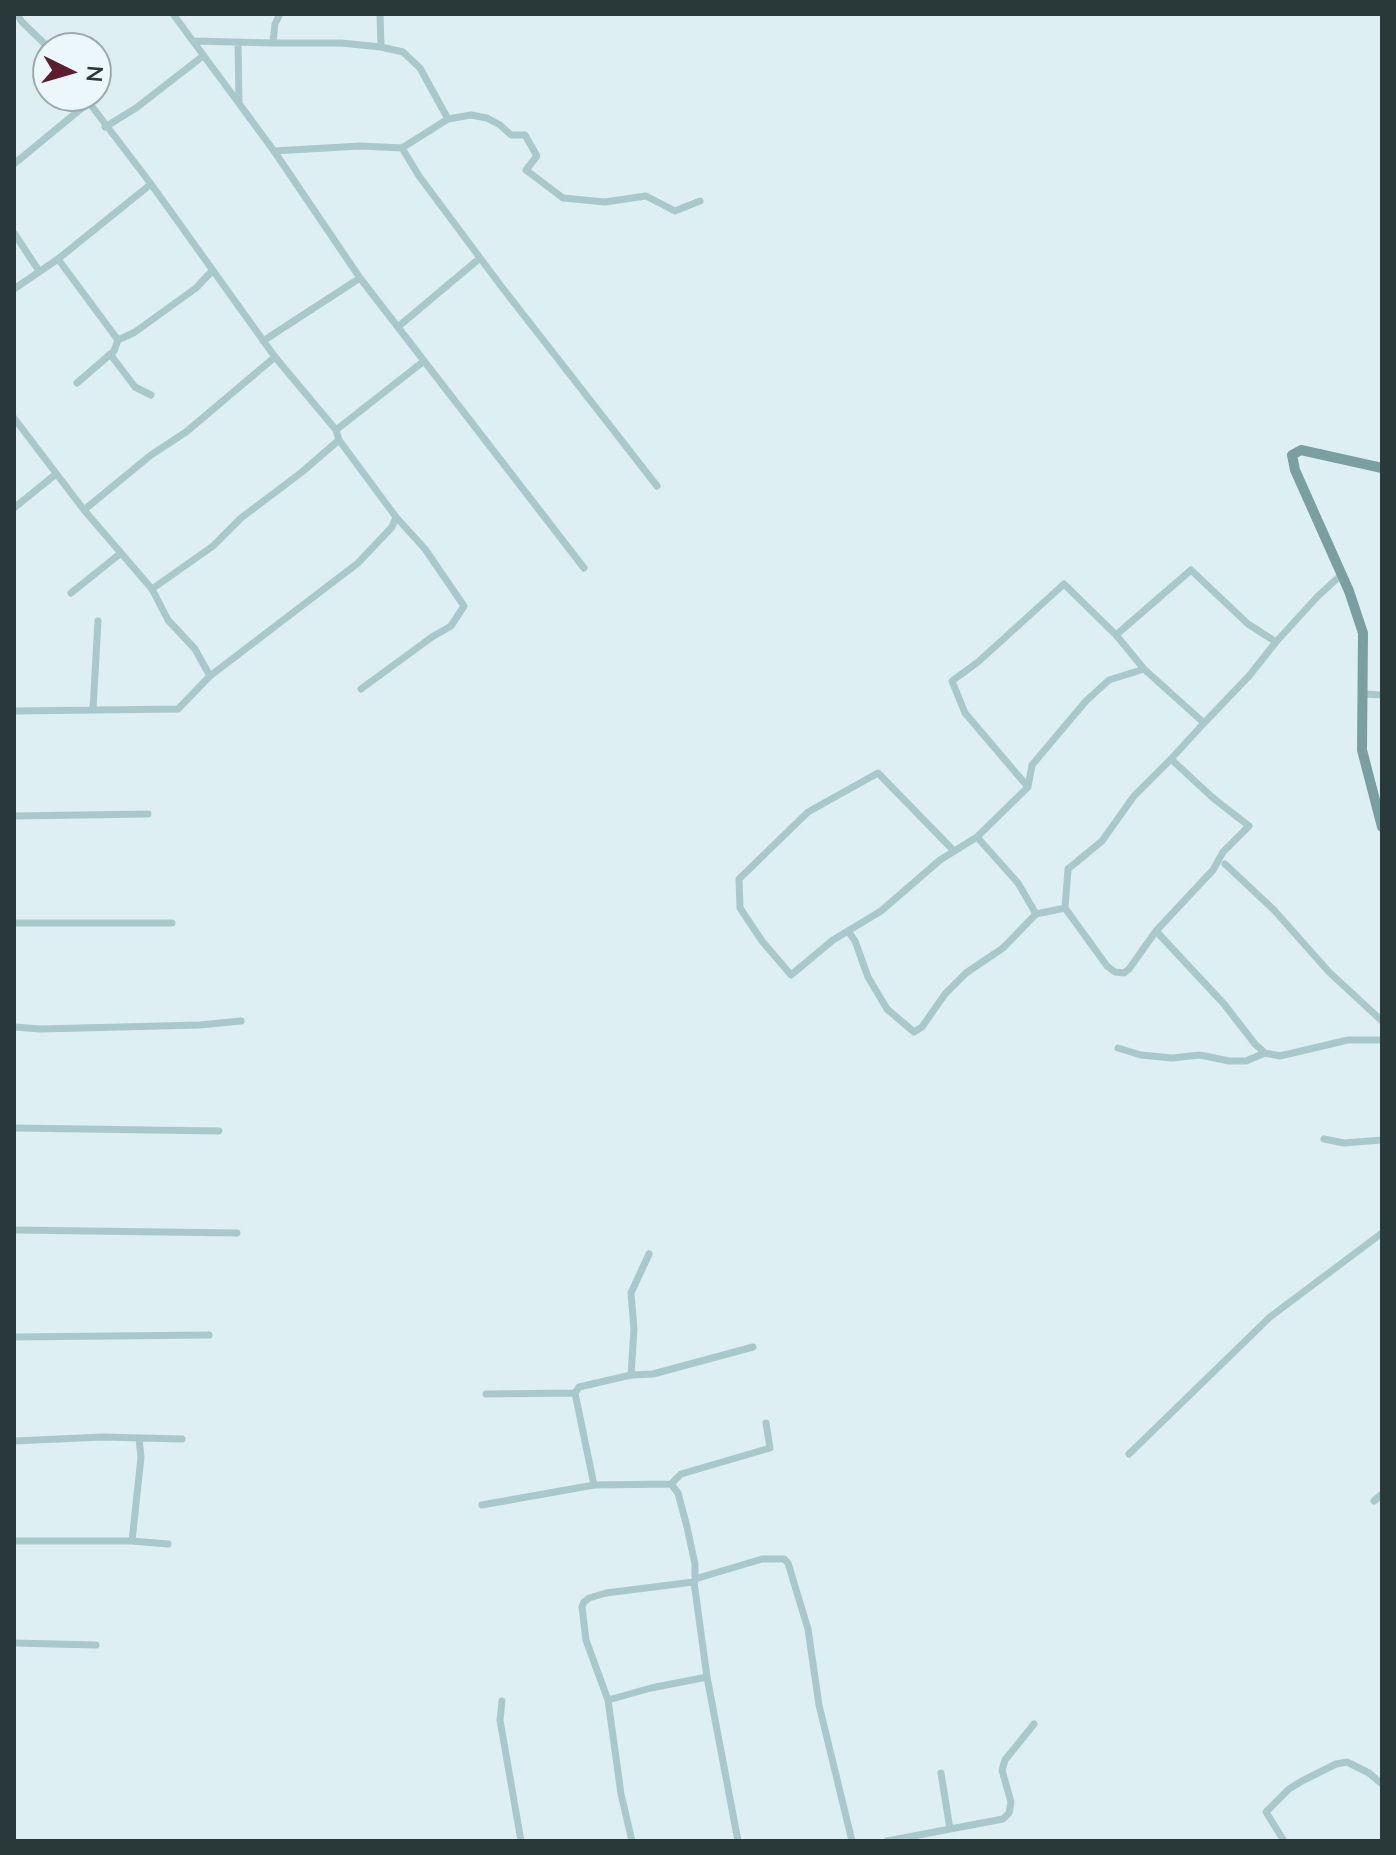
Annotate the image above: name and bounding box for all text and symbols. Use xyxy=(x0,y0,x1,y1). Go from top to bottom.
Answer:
north arrow xyxy=(32,32,112,112)
text: N xyxy=(78,64,110,83)

